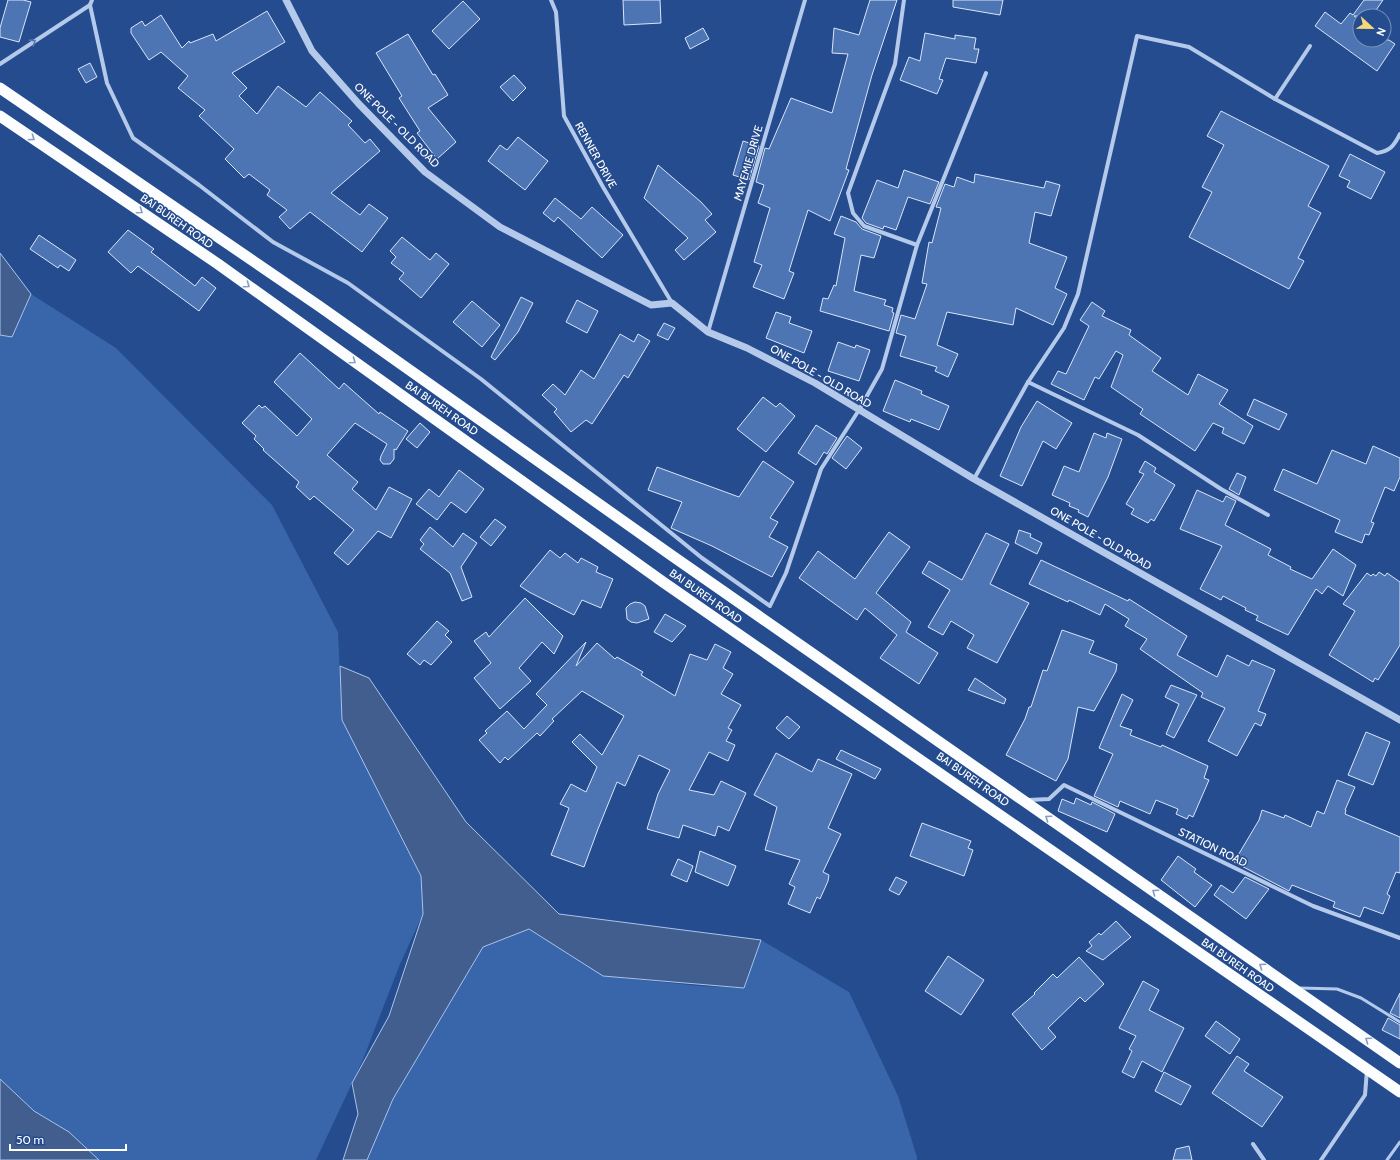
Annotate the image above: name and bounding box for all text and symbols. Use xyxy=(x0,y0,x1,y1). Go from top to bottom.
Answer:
north arrow xyxy=(1352,8,1392,48)
text: N xyxy=(1373,26,1389,38)
one-way arrow xyxy=(29,40,36,47)
street label: ONE POLE - OLD ROAD xyxy=(351,79,443,171)
street label: RENNER DRIVE xyxy=(572,119,620,191)
street label: MAYEMIE DRIVE xyxy=(731,124,765,202)
one-way arrow xyxy=(28,133,35,140)
street label: BAI BUREH ROAD xyxy=(138,191,216,251)
one-way arrow xyxy=(136,206,143,214)
one-way arrow xyxy=(242,280,249,287)
street label: ONE POLE - OLD ROAD xyxy=(768,341,874,411)
one-way arrow xyxy=(348,356,355,363)
street label: BAI BUREH ROAD xyxy=(403,378,481,438)
street label: ONE POLE - OLD ROAD xyxy=(1048,503,1154,573)
street label: BAI BUREH ROAD xyxy=(667,566,745,626)
street label: BAI BUREH ROAD xyxy=(934,749,1012,809)
one-way arrow xyxy=(1045,815,1052,823)
street label: STATION ROAD xyxy=(1176,824,1250,870)
one-way arrow xyxy=(1152,890,1159,897)
street label: BAI BUREH ROAD xyxy=(1199,935,1277,995)
one-way arrow xyxy=(1259,964,1266,971)
one-way arrow xyxy=(1365,1037,1372,1045)
scale bar xyxy=(10,1126,126,1152)
text: 50 m xyxy=(16,1132,44,1147)

